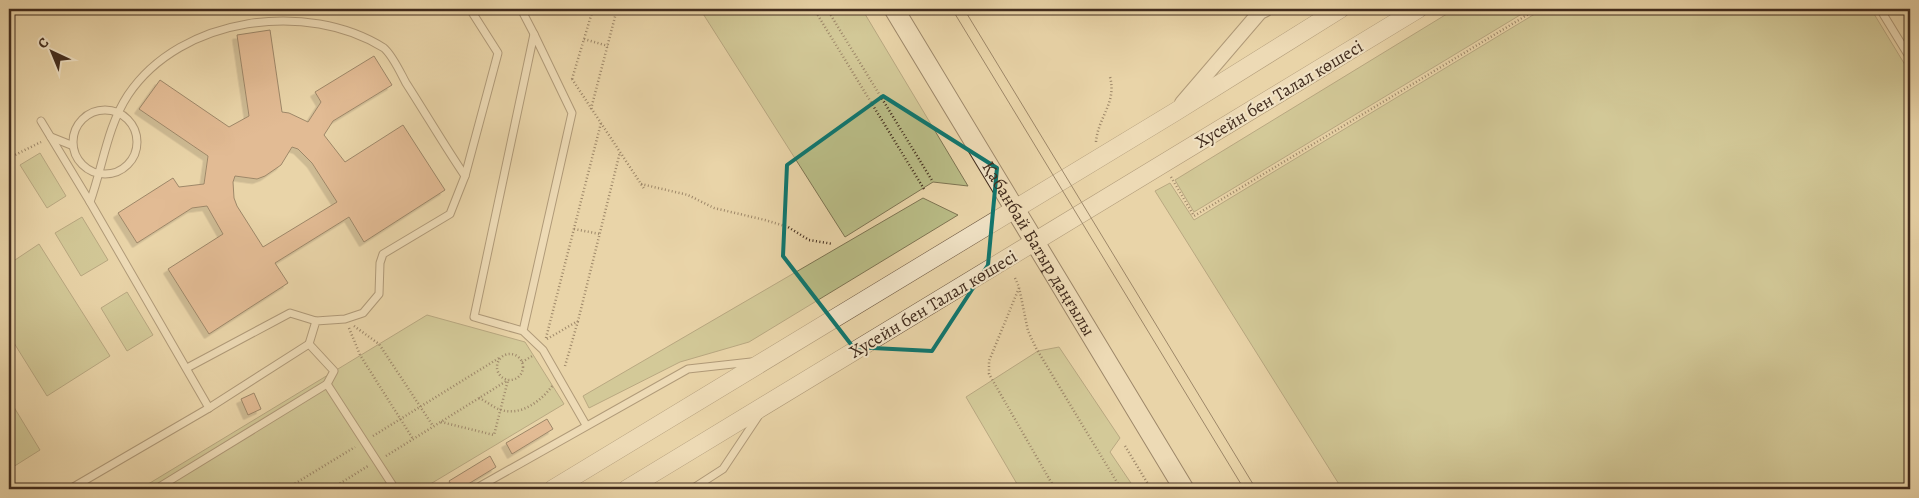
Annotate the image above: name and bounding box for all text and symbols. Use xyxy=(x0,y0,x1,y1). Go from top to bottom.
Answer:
north arrow xyxy=(28,28,78,78)
text: С xyxy=(34,33,53,53)
street label: Хусейн бен Талал көшесі xyxy=(1190,34,1368,154)
street label: Қабанбай Батыр даңғылы xyxy=(977,157,1101,341)
street label: Хусейн бен Талал көшесі xyxy=(844,244,1022,364)

